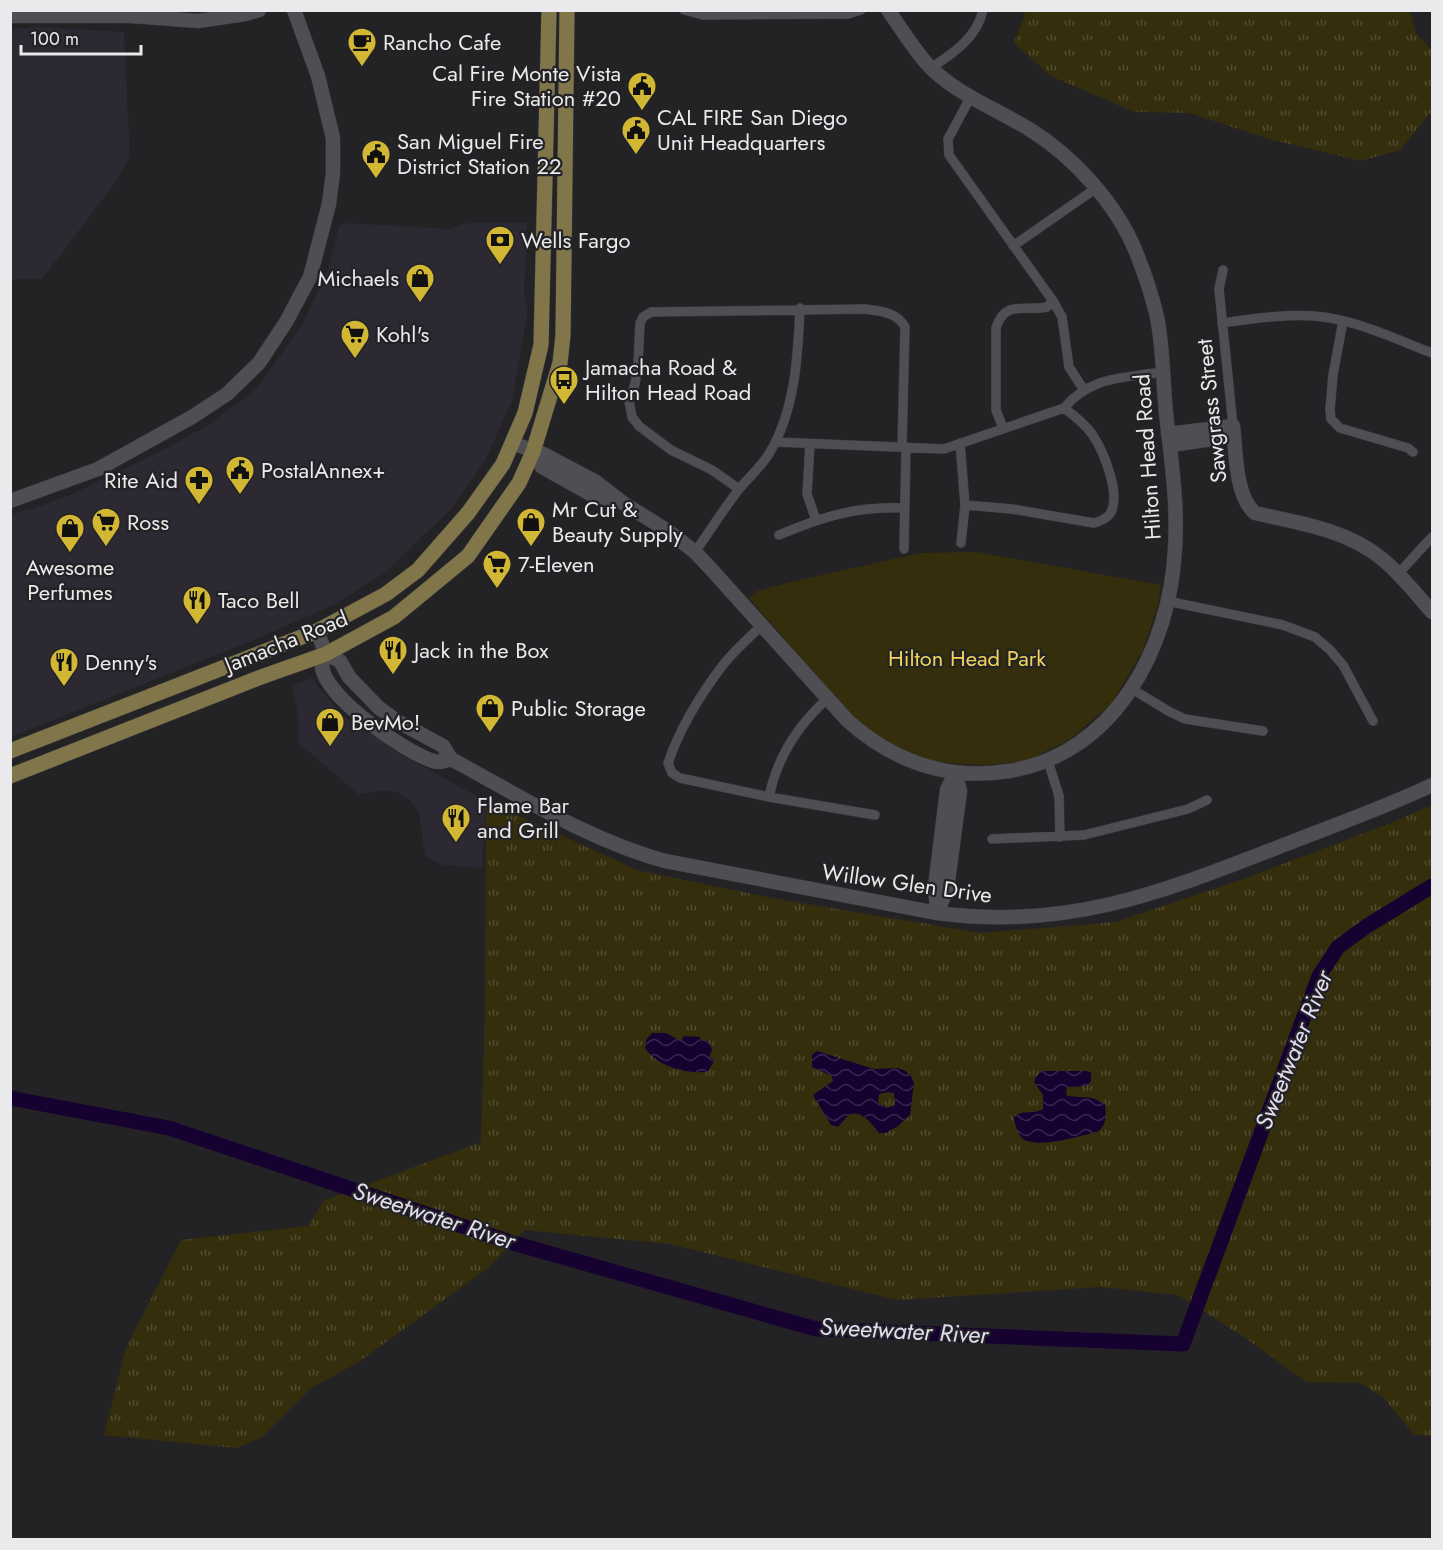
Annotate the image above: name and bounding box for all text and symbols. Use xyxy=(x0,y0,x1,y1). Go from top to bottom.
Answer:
scale bar xyxy=(21,18,141,56)
text: 100 m xyxy=(30,26,79,52)
cafe icon: Rancho Cafe xyxy=(346,26,378,68)
place label: Rancho Cafe xyxy=(383,26,501,58)
place label: Cal Fire Monte Vista Fire Station #20 xyxy=(432,57,621,114)
public building icon: Cal Fire Monte Vista Fire Station #20 xyxy=(626,70,658,112)
place label: CAL FIRE San Diego Unit Headquarters xyxy=(657,101,848,158)
public building icon: CAL FIRE San Diego Unit Headquarters xyxy=(620,114,652,156)
place label: San Miguel Fire District Station 22 xyxy=(397,125,562,182)
public building icon: San Miguel Fire District Station 22 xyxy=(360,138,392,180)
bank icon: Wells Fargo xyxy=(484,224,516,266)
place label: Wells Fargo xyxy=(521,224,631,256)
place label: Michaels xyxy=(318,262,399,294)
shop icon: Michaels xyxy=(404,262,436,304)
supermarket icon: Kohl's xyxy=(339,318,371,360)
place label: Kohl's xyxy=(376,318,429,350)
street label: Sawgrass Street xyxy=(1187,337,1234,485)
place label: Jamacha Road & Hilton Head Road xyxy=(582,351,751,408)
bus stop icon: Jamacha Road & Hilton Head Road xyxy=(548,364,580,406)
street label: Hilton Head Road xyxy=(1125,373,1169,541)
public building icon: PostalAnnex+ xyxy=(224,454,256,496)
place label: PostalAnnex+ xyxy=(261,454,386,486)
place label: Rite Aid xyxy=(104,464,178,496)
pharmacy icon: Rite Aid xyxy=(183,464,215,506)
place label: Mr Cut & Beauty Supply xyxy=(552,493,683,550)
supermarket icon: Ross xyxy=(90,506,122,548)
place label: Ross xyxy=(127,506,169,538)
shop icon: Mr Cut & Beauty Supply xyxy=(515,506,547,548)
shop icon: Awesome Perfumes xyxy=(54,512,86,554)
supermarket icon: 7-Eleven xyxy=(481,548,513,590)
place label: 7-Eleven xyxy=(518,548,595,580)
place label: Awesome Perfumes xyxy=(26,551,114,608)
restaurant icon: Taco Bell xyxy=(181,584,213,626)
place label: Taco Bell xyxy=(218,584,299,616)
street label: Jamacha Road xyxy=(217,602,352,681)
restaurant icon: Jack in the Box xyxy=(377,634,409,676)
place label: Jack in the Box xyxy=(411,634,549,666)
park label: Hilton Head Park xyxy=(888,642,1046,674)
restaurant icon: Denny's xyxy=(48,646,80,688)
place label: Denny's xyxy=(85,646,157,678)
shop icon: Public Storage xyxy=(474,692,506,734)
place label: Public Storage xyxy=(511,692,646,724)
shop icon: BevMo! xyxy=(314,706,346,748)
place label: BevMo! xyxy=(351,706,420,738)
place label: Flame Bar and Grill xyxy=(477,789,570,846)
restaurant icon: Flame Bar and Grill xyxy=(440,802,472,844)
street label: Willow Glen Drive xyxy=(820,855,994,911)
water label: Sweetwater River xyxy=(1246,963,1342,1135)
water label: Sweetwater River xyxy=(349,1173,522,1259)
water label: Sweetwater River xyxy=(819,1309,991,1352)

